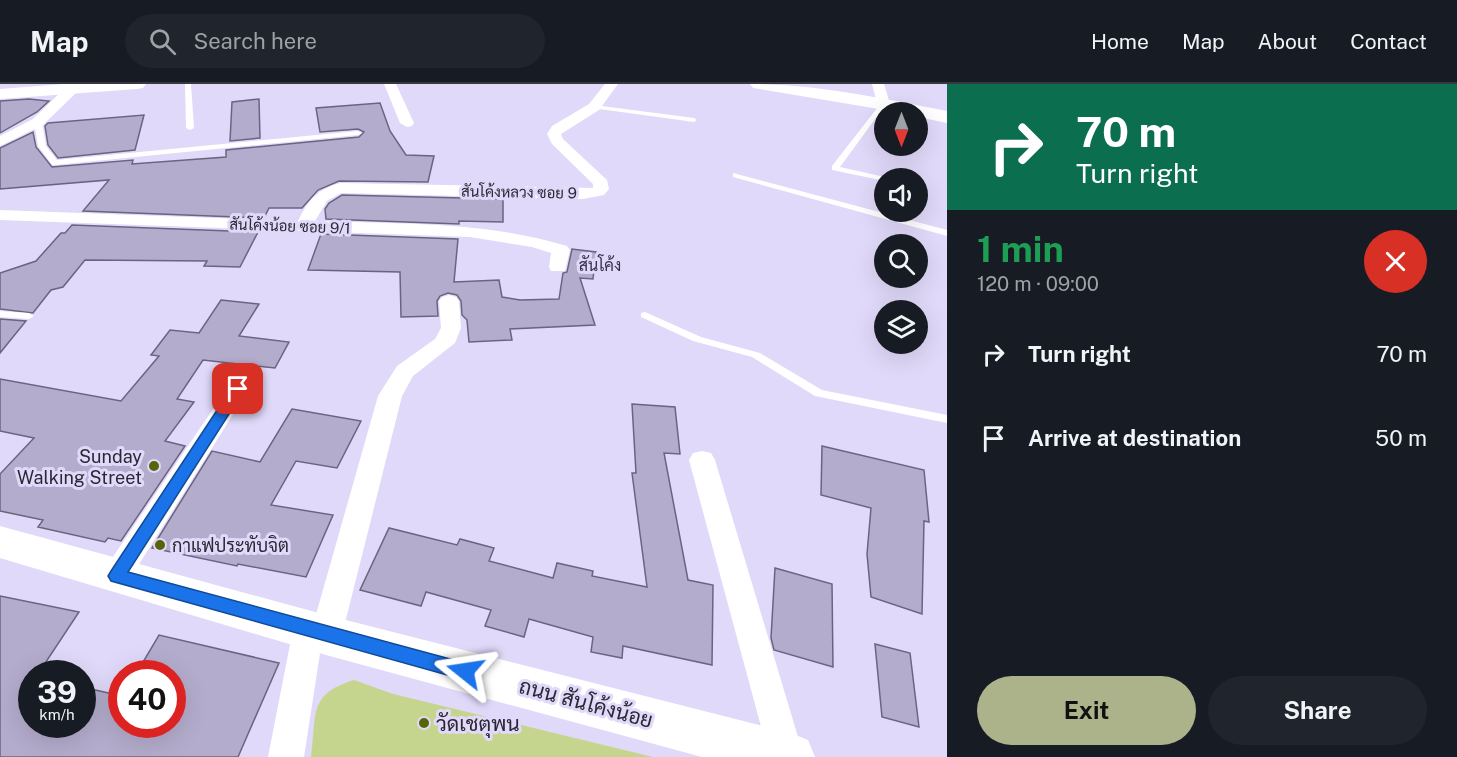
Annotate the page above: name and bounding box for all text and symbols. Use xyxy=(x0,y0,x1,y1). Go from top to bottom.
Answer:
search box xyxy=(125,14,545,68)
text: Map xyxy=(30,25,89,58)
icon: search xyxy=(146,25,179,58)
text: Search here xyxy=(194,28,317,54)
text: Home xyxy=(1091,29,1149,54)
text: Map xyxy=(1182,29,1225,54)
text: About xyxy=(1258,29,1317,54)
text: Contact xyxy=(1350,29,1427,54)
north arrow xyxy=(874,102,928,156)
map controls xyxy=(874,102,928,354)
text: 70 m xyxy=(1076,107,1176,156)
icon: right xyxy=(977,108,1055,186)
text: Turn right xyxy=(1076,157,1199,189)
button: sound xyxy=(874,168,928,222)
street label: สันโค้งหลวง ซอย 9 xyxy=(461,181,577,202)
street label: สันโค้งน้อย ซอย 9/1 xyxy=(229,214,351,237)
text: 1 min xyxy=(977,228,1064,270)
button: close xyxy=(1364,230,1427,293)
button: search xyxy=(874,234,928,288)
district label: สันโค้ง xyxy=(579,254,621,275)
text: 120 m · 09:00 xyxy=(977,272,1099,296)
button: layers xyxy=(874,300,928,354)
icon: right xyxy=(977,338,1010,371)
text: Turn right xyxy=(1028,341,1131,367)
text: 70 m xyxy=(1376,341,1427,367)
pin xyxy=(212,363,263,414)
icon: arrive xyxy=(221,372,254,405)
icon: arrive xyxy=(977,422,1010,455)
text: Arrive at destination xyxy=(1028,425,1241,451)
text: 50 m xyxy=(1375,425,1427,451)
place label: Sunday Walking Street xyxy=(17,446,142,488)
marker: Sunday Walking Street xyxy=(147,459,161,473)
place label: กาแฟประทับจิต xyxy=(172,535,289,556)
marker: กาแฟประทับจิต xyxy=(153,538,167,552)
position arrow xyxy=(433,639,497,703)
speed limit sign: 40 xyxy=(108,660,186,738)
street label: ถนน สันโค้งน้อย xyxy=(516,673,656,733)
text: 39 xyxy=(37,674,77,710)
button: Exit xyxy=(977,676,1196,745)
button: Share xyxy=(1208,676,1427,745)
text: km/h xyxy=(39,706,75,723)
place label: วัดเชตุพน xyxy=(436,711,520,738)
marker: วัดเชตุพน xyxy=(417,716,431,730)

